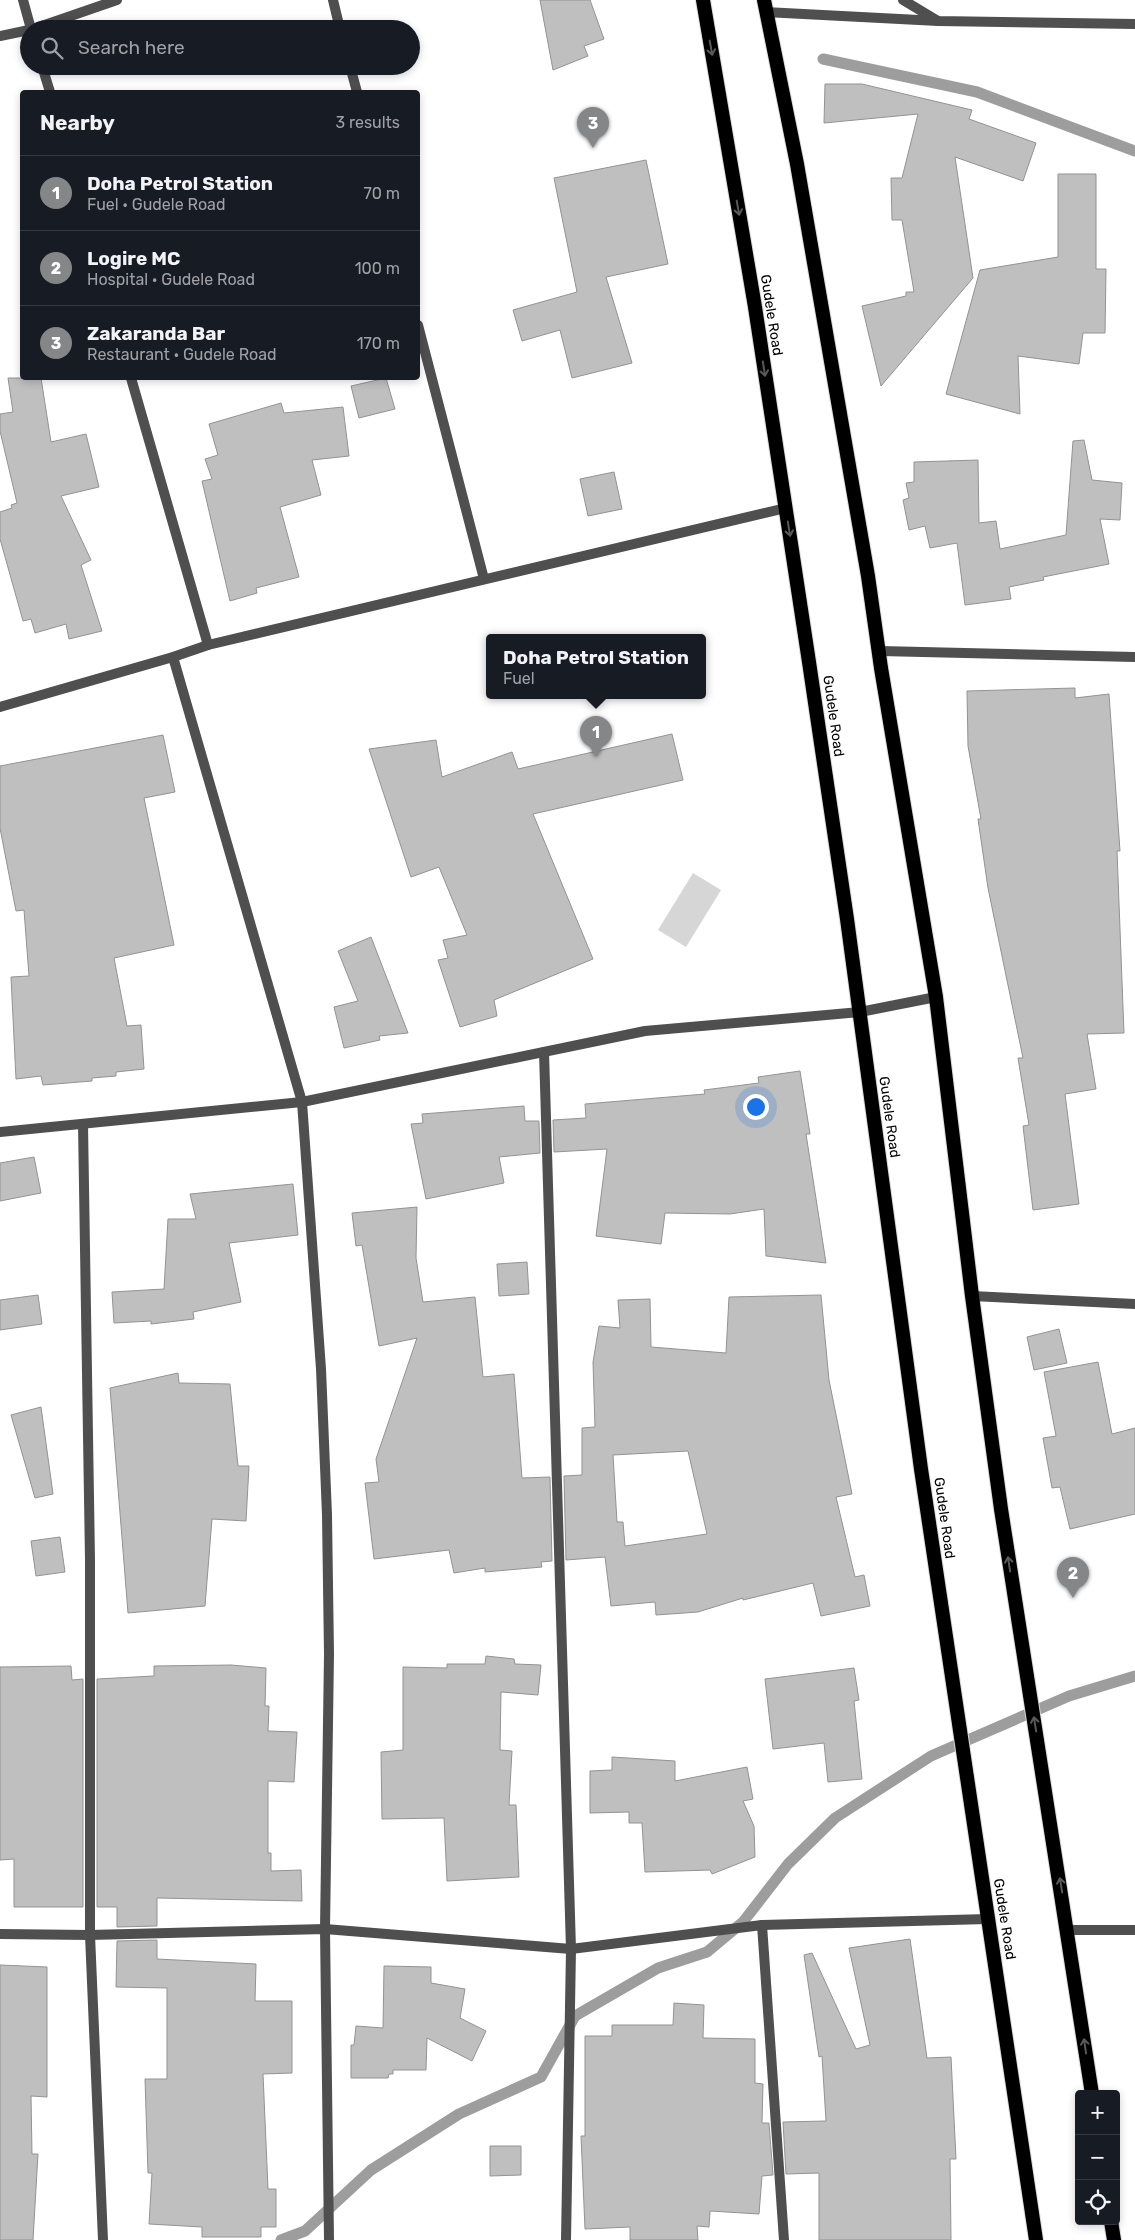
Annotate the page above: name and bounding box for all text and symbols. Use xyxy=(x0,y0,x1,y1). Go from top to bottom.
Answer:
search box xyxy=(20,20,420,75)
icon: search xyxy=(38,34,66,62)
text: Search here xyxy=(78,36,185,59)
one-way arrow xyxy=(706,40,716,56)
pin: 3 xyxy=(577,107,609,148)
text: Nearby xyxy=(40,110,115,135)
text: 3 results xyxy=(335,113,400,132)
text: Doha Petrol Station xyxy=(87,172,273,195)
text: 1 xyxy=(52,184,60,203)
text: 70 m xyxy=(363,184,400,203)
text: Fuel · Gudele Road xyxy=(87,195,225,214)
one-way arrow xyxy=(733,200,743,216)
text: Logire MC xyxy=(87,247,180,270)
text: 2 xyxy=(51,259,61,278)
text: 100 m xyxy=(355,259,400,278)
text: Hospital · Gudele Road xyxy=(87,270,255,289)
street label: Gudele Road xyxy=(757,273,786,357)
text: Zakaranda Bar xyxy=(87,322,225,345)
text: 3 xyxy=(51,334,61,353)
text: 170 m xyxy=(357,334,400,353)
text: Restaurant · Gudele Road xyxy=(87,345,277,364)
one-way arrow xyxy=(760,360,770,376)
one-way arrow xyxy=(784,521,794,537)
popup xyxy=(486,634,706,699)
text: Doha Petrol Station xyxy=(503,646,689,669)
text: Fuel xyxy=(503,669,535,688)
street label: Gudele Road xyxy=(819,674,848,758)
pin: 1 xyxy=(580,716,612,757)
street label: Gudele Road xyxy=(875,1075,904,1159)
your location xyxy=(743,1094,769,1120)
street label: Gudele Road xyxy=(930,1476,959,1560)
one-way arrow xyxy=(1004,1556,1014,1572)
pin: 2 xyxy=(1057,1557,1089,1598)
one-way arrow xyxy=(1030,1717,1040,1733)
street label: Gudele Road xyxy=(990,1877,1019,1961)
one-way arrow xyxy=(1056,1877,1066,1893)
one-way arrow xyxy=(1080,2038,1090,2054)
map controls xyxy=(1075,2090,1120,2225)
button: + xyxy=(1075,2090,1120,2135)
button: − xyxy=(1075,2135,1120,2180)
button: locate xyxy=(1075,2180,1120,2225)

